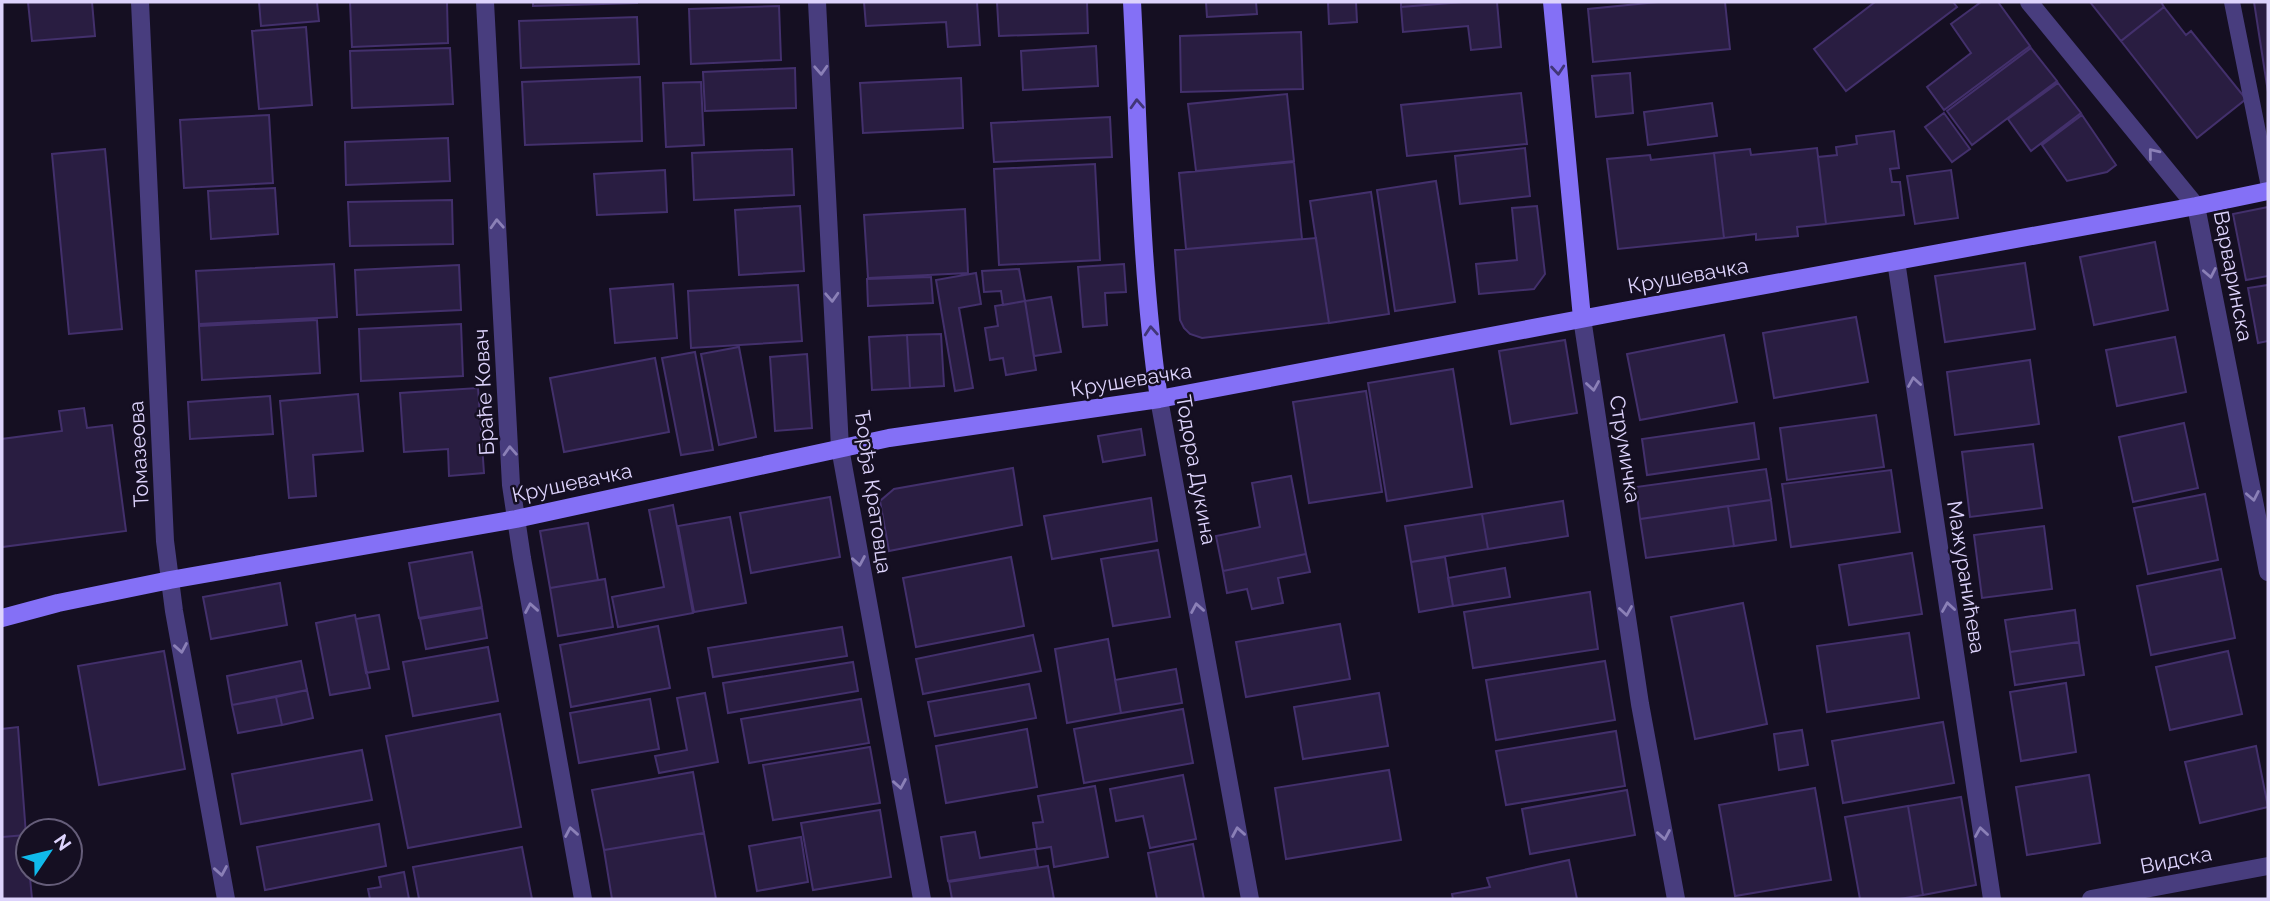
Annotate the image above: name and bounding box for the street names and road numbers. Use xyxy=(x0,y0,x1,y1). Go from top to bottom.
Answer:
street label: Варваринска xyxy=(2209,208,2258,343)
street label: Крушевачка xyxy=(1626,253,1750,298)
street label: Браће Ковач xyxy=(468,328,499,456)
street label: Крушевачка xyxy=(1069,358,1193,401)
street label: Тодора Дукина xyxy=(1171,393,1222,547)
street label: Струмичка xyxy=(1605,393,1646,505)
street label: Томазеова xyxy=(123,400,154,508)
street label: Ђорђа Кратовца xyxy=(850,409,897,575)
street label: Крушевачка xyxy=(510,458,634,507)
street label: Мажуранићева xyxy=(1942,499,1991,655)
street label: Видска xyxy=(2138,840,2214,879)

